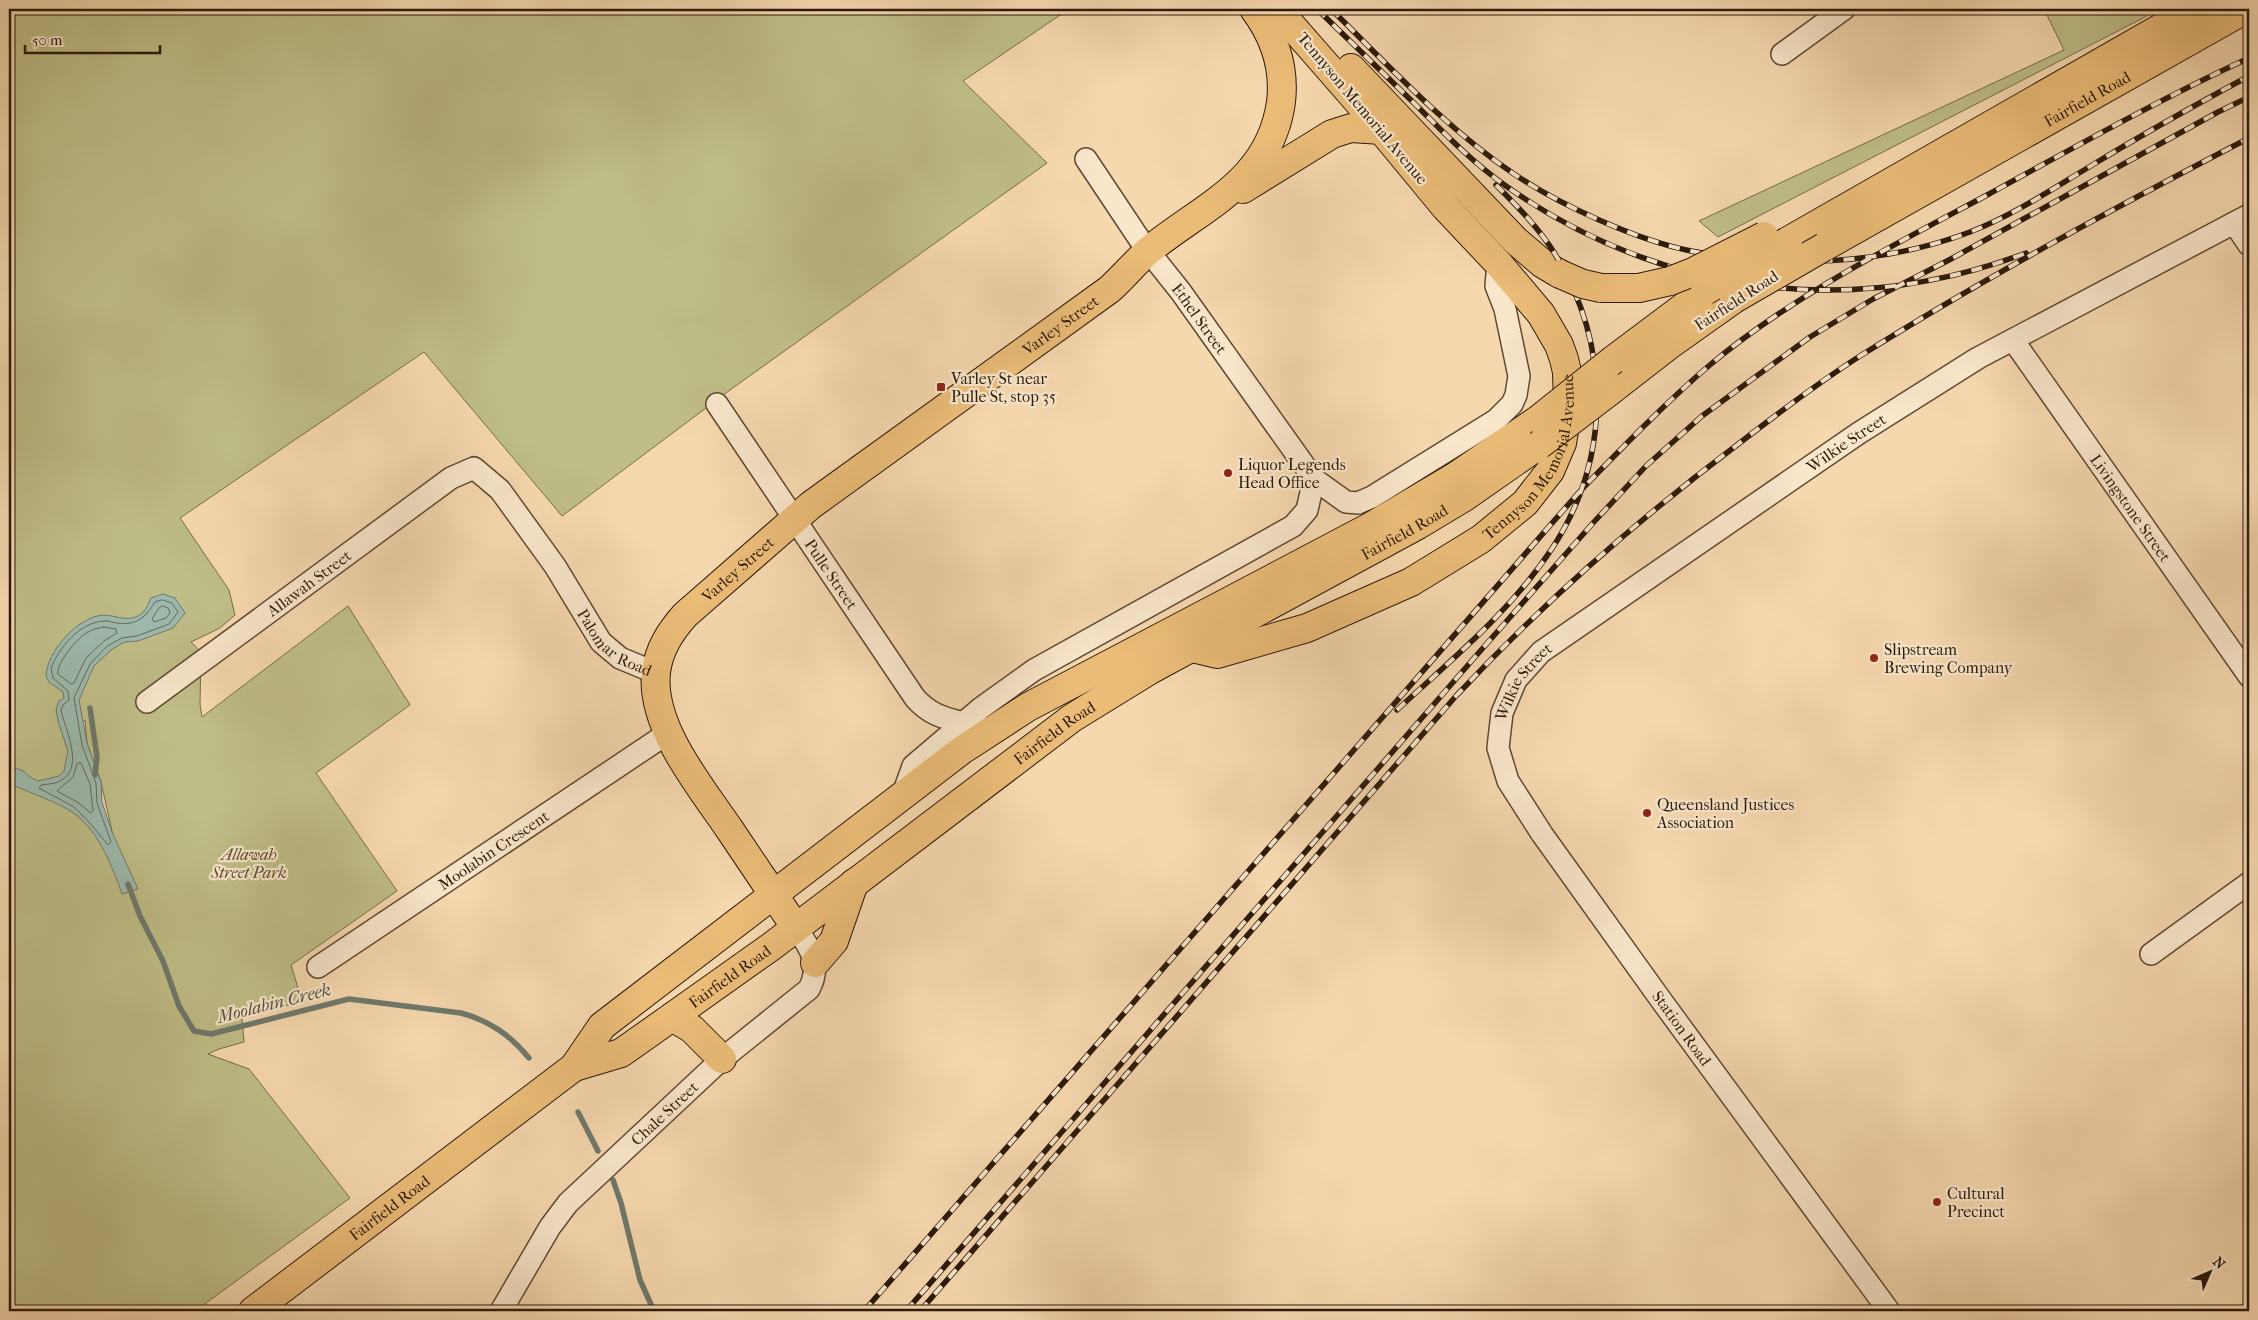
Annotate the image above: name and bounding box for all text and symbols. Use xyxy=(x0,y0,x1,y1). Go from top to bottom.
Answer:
scale bar xyxy=(25,22,160,54)
street label: Tennyson Memorial Avenue xyxy=(1293,28,1432,188)
text: 50 m xyxy=(32,31,63,49)
street label: Fairfield Road xyxy=(2041,67,2134,131)
street label: Fairfield Road xyxy=(1691,266,1782,335)
street label: Ethel Street xyxy=(1168,280,1231,358)
street label: Varley Street xyxy=(1018,291,1103,360)
place label: Varley St near Pulle St, stop 35 xyxy=(950,369,1056,406)
street label: Tennyson Memorial Avenue xyxy=(1479,374,1578,544)
marker: Varley St near Pulle St, stop 35 xyxy=(935,381,947,393)
street label: Wilkie Street xyxy=(1802,409,1890,477)
street label: Livingstone Street xyxy=(2086,451,2175,566)
place label: Liquor Legends Head Office xyxy=(1238,455,1346,492)
marker: Liquor Legends Head Office xyxy=(1222,467,1234,479)
street label: Fairfield Road xyxy=(1358,500,1452,564)
street label: Varley Street xyxy=(697,533,778,607)
street label: Pulle Street xyxy=(801,535,862,613)
street label: Allawah Street xyxy=(262,546,355,621)
street label: Palomar Road xyxy=(573,605,655,680)
street label: Wilkie Street xyxy=(1491,638,1556,724)
place label: Slipstream Brewing Company xyxy=(1884,640,2013,677)
marker: Slipstream Brewing Company xyxy=(1868,652,1880,664)
street label: Fairfield Road xyxy=(1010,697,1099,769)
place label: Queensland Justices Association xyxy=(1656,795,1794,832)
street label: Moolabin Crescent xyxy=(435,806,553,894)
marker: Queensland Justices Association xyxy=(1641,807,1653,819)
park label: Allawah Street Park xyxy=(210,845,287,882)
street label: Fairfield Road xyxy=(685,941,775,1012)
water label: Moolabin Creek xyxy=(213,979,333,1028)
street label: Station Road xyxy=(1648,987,1715,1070)
street label: Chale Street xyxy=(627,1077,702,1149)
street label: Fairfield Road xyxy=(345,1171,434,1245)
place label: Cultural Precinct xyxy=(1947,1184,2005,1221)
marker: Cultural Precinct xyxy=(1931,1196,1943,1208)
north arrow xyxy=(2186,1248,2236,1298)
text: N xyxy=(2209,1253,2229,1273)

